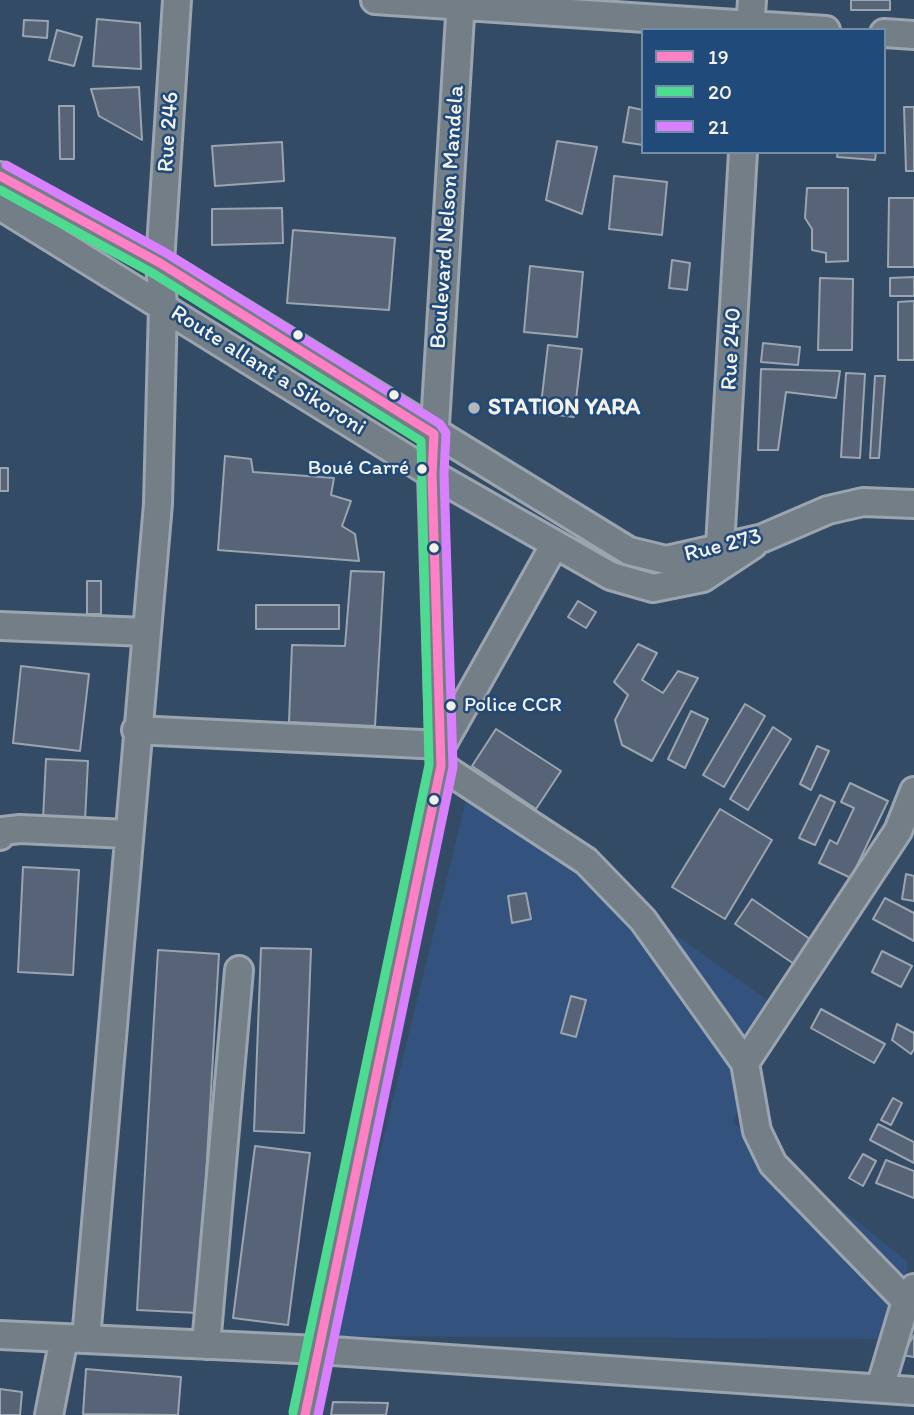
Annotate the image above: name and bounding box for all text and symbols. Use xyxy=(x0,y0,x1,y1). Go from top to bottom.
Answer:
legend xyxy=(641,28,886,154)
text: 19 xyxy=(708,44,729,69)
text: 20 xyxy=(708,79,732,104)
street label: Boulevard Nelson Mandela xyxy=(425,84,471,350)
street label: Rue 246 xyxy=(152,91,186,173)
text: 21 xyxy=(708,114,729,139)
street label: Route allant a Sikoroni xyxy=(165,300,371,442)
street label: Rue 240 xyxy=(716,307,748,391)
unlabelled marker xyxy=(291,328,305,342)
unlabelled marker xyxy=(387,388,401,402)
place label: STATION YARA xyxy=(488,394,640,422)
marker: STATION YARA xyxy=(466,400,482,416)
place label: Boué Carré xyxy=(308,456,409,482)
marker: Boué Carré xyxy=(415,462,429,476)
street label: Rue 273 xyxy=(681,523,765,569)
unlabelled marker xyxy=(427,541,441,555)
place label: Police CCR xyxy=(464,693,562,719)
marker: Police CCR xyxy=(444,699,458,713)
unlabelled marker xyxy=(427,793,441,807)

